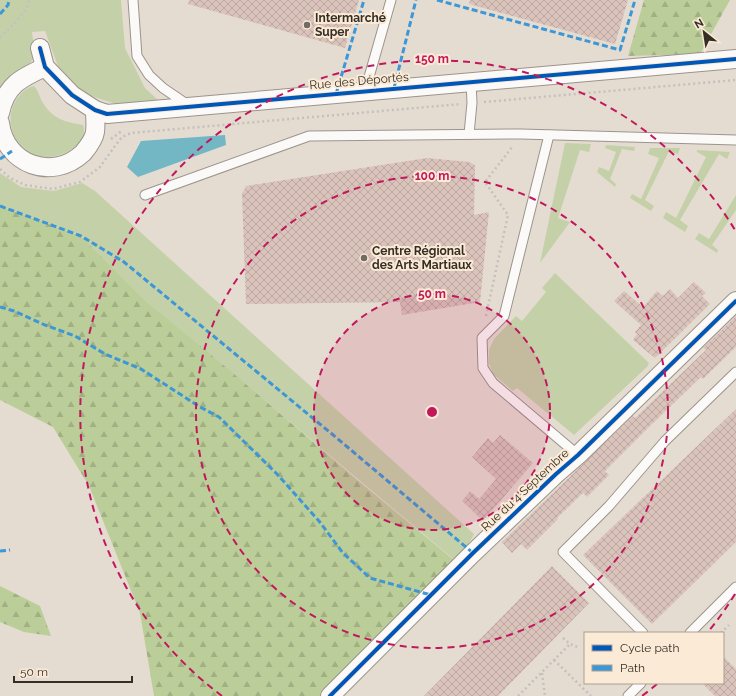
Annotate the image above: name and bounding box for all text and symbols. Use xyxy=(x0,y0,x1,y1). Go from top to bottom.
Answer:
place label: Intermarché Super xyxy=(315,11,386,39)
north arrow xyxy=(684,12,724,52)
text: N xyxy=(692,16,706,32)
marker: Intermarché Super xyxy=(302,20,312,30)
text: 150 m xyxy=(415,52,449,66)
street label: Rue des Déportés xyxy=(309,70,409,92)
text: 100 m xyxy=(415,169,449,183)
place label: Centre Régional des Arts Martiaux xyxy=(372,244,472,272)
marker: Centre Régional des Arts Martiaux xyxy=(359,253,369,263)
text: 50 m xyxy=(418,287,446,301)
centre of rings xyxy=(425,405,439,419)
street label: Rue du 4 Septembre xyxy=(478,446,572,534)
legend xyxy=(584,632,724,684)
text: Cycle path xyxy=(620,641,679,655)
scale bar xyxy=(14,658,132,684)
text: Path xyxy=(620,661,645,675)
text: 50 m xyxy=(20,665,48,679)

